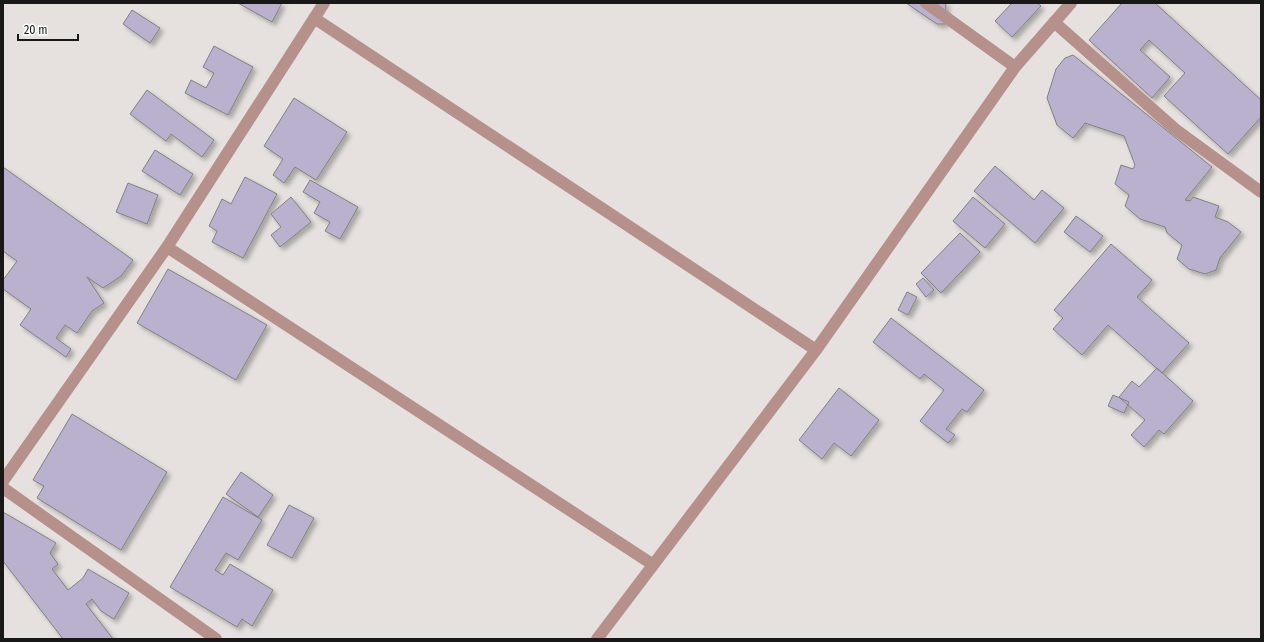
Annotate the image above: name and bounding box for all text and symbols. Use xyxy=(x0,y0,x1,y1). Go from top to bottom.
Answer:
scale bar xyxy=(18,16,78,42)
text: 20 m xyxy=(24,23,48,37)

